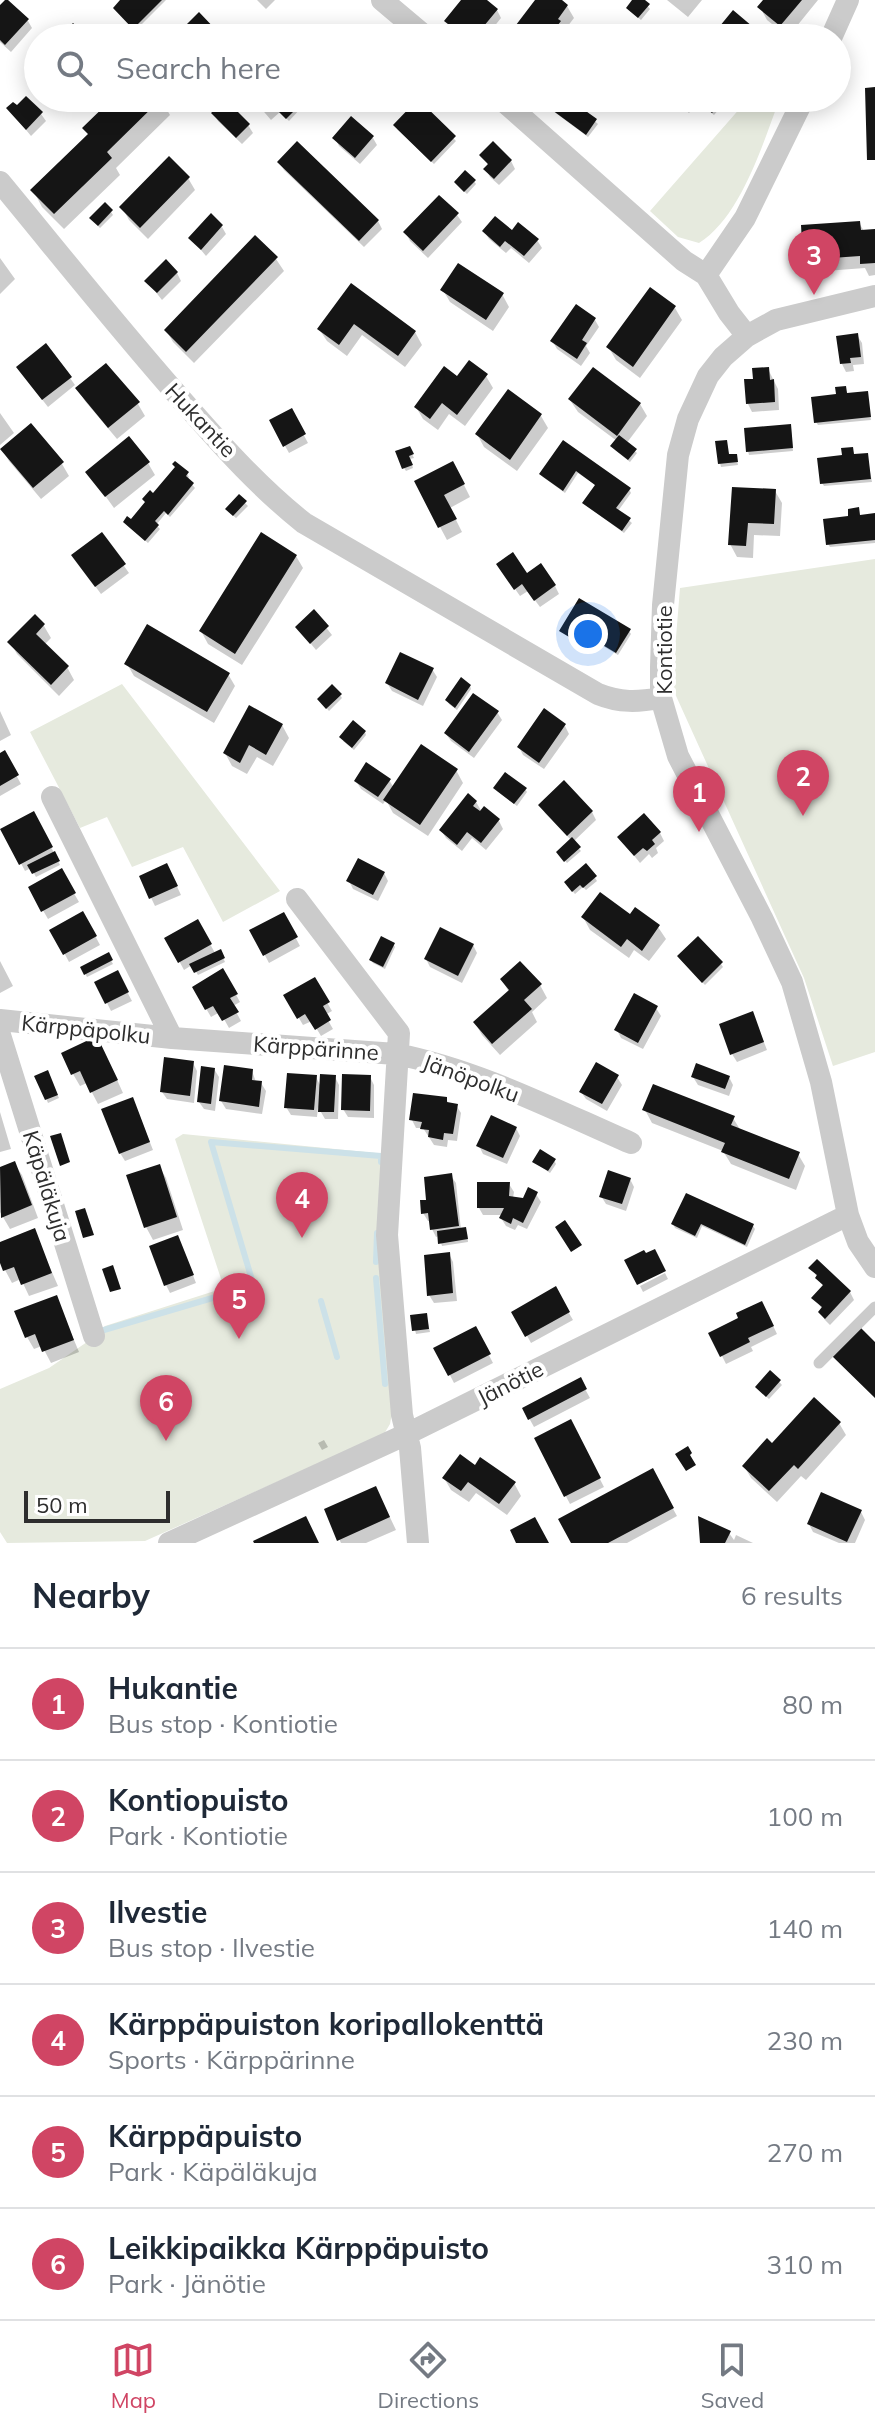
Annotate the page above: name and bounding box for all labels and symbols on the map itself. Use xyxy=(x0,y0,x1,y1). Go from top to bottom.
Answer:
pin: 3 xyxy=(788,229,840,295)
street label: Hukantie xyxy=(159,377,243,463)
street label: Kontiotie xyxy=(650,605,678,695)
your location xyxy=(568,614,608,654)
pin: 2 xyxy=(777,750,829,816)
pin: 1 xyxy=(673,766,725,832)
street label: Kärppäpolku xyxy=(20,1008,152,1050)
street label: Kärppärinne xyxy=(252,1030,380,1066)
street label: Jänöpolku xyxy=(419,1048,523,1108)
street label: Käpäläkuja xyxy=(17,1127,77,1245)
pin: 4 xyxy=(276,1172,328,1238)
pin: 5 xyxy=(213,1273,265,1339)
street label: Jänötie xyxy=(472,1354,548,1412)
pin: 6 xyxy=(140,1375,192,1441)
scale bar xyxy=(24,1487,170,1523)

